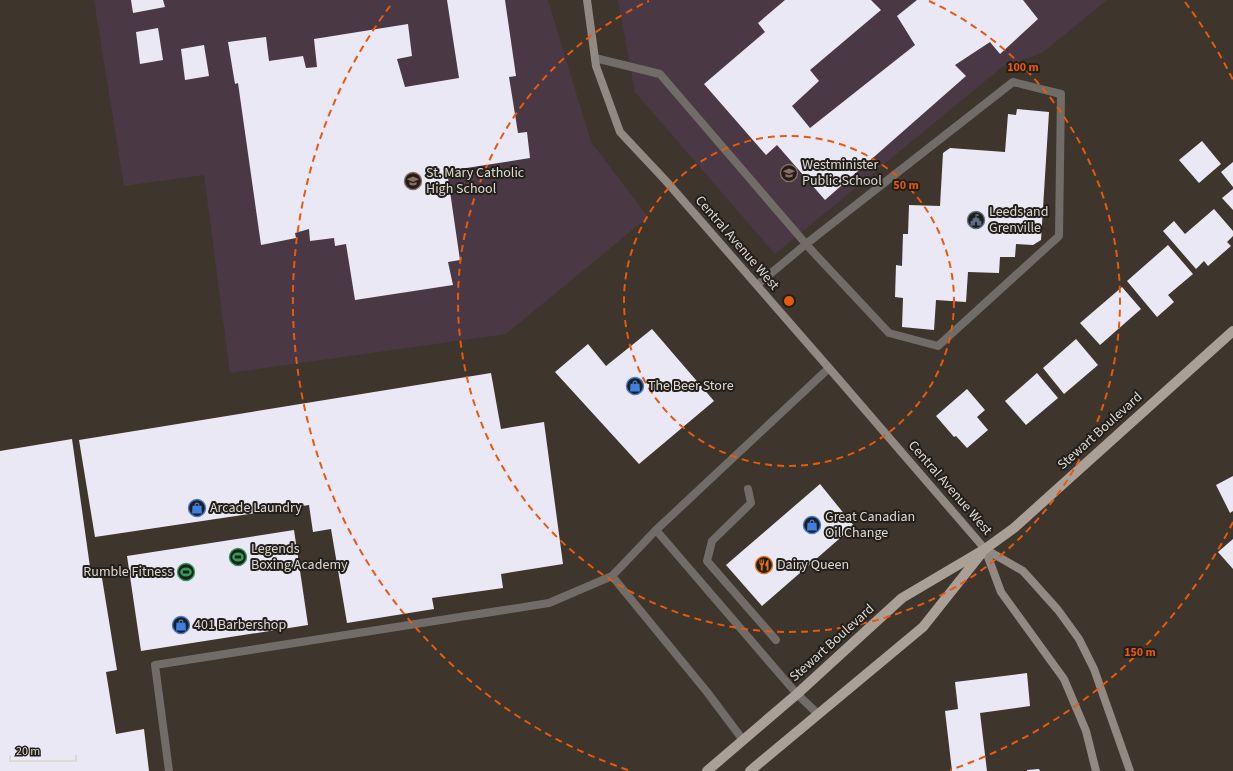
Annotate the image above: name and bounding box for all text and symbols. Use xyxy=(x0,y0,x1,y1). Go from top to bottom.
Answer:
text: 100 m xyxy=(1007,59,1039,76)
place label: Westminister Public School xyxy=(802,155,882,191)
place label: St. Mary Catholic High School xyxy=(426,163,525,199)
school or university icon: Westminister Public School xyxy=(779,163,799,183)
school or university icon: St. Mary Catholic High School xyxy=(403,171,423,191)
text: 50 m xyxy=(893,177,919,194)
street label: Central Avenue West xyxy=(690,191,784,295)
place label: Leeds and Grenville xyxy=(989,202,1048,238)
public building icon: Leeds and Grenville xyxy=(966,210,986,230)
centre of rings xyxy=(782,294,796,308)
shop icon: The Beer Store xyxy=(625,376,645,396)
place label: The Beer Store xyxy=(648,376,734,396)
street label: Stewart Boulevard xyxy=(1053,387,1147,475)
street label: Central Avenue West xyxy=(903,436,997,540)
shop icon: Arcade Laundry xyxy=(187,498,207,518)
place label: Arcade Laundry xyxy=(210,498,302,518)
place label: Great Canadian Oil Change xyxy=(825,507,915,543)
shop icon: Great Canadian Oil Change xyxy=(802,515,822,535)
place label: Legends Boxing Academy xyxy=(251,539,348,575)
sports icon: Legends Boxing Academy xyxy=(228,547,248,567)
restaurant icon: Dairy Queen xyxy=(754,555,774,575)
place label: Dairy Queen xyxy=(777,555,849,575)
place label: Rumble Fitness xyxy=(83,562,173,582)
sports icon: Rumble Fitness xyxy=(176,562,196,582)
street label: Stewart Boulevard xyxy=(785,599,879,687)
shop icon: 401 Barbershop xyxy=(171,615,191,635)
place label: 401 Barbershop xyxy=(194,615,286,635)
text: 150 m xyxy=(1124,644,1156,661)
scale bar xyxy=(10,737,76,763)
text: 20 m xyxy=(16,743,40,760)

